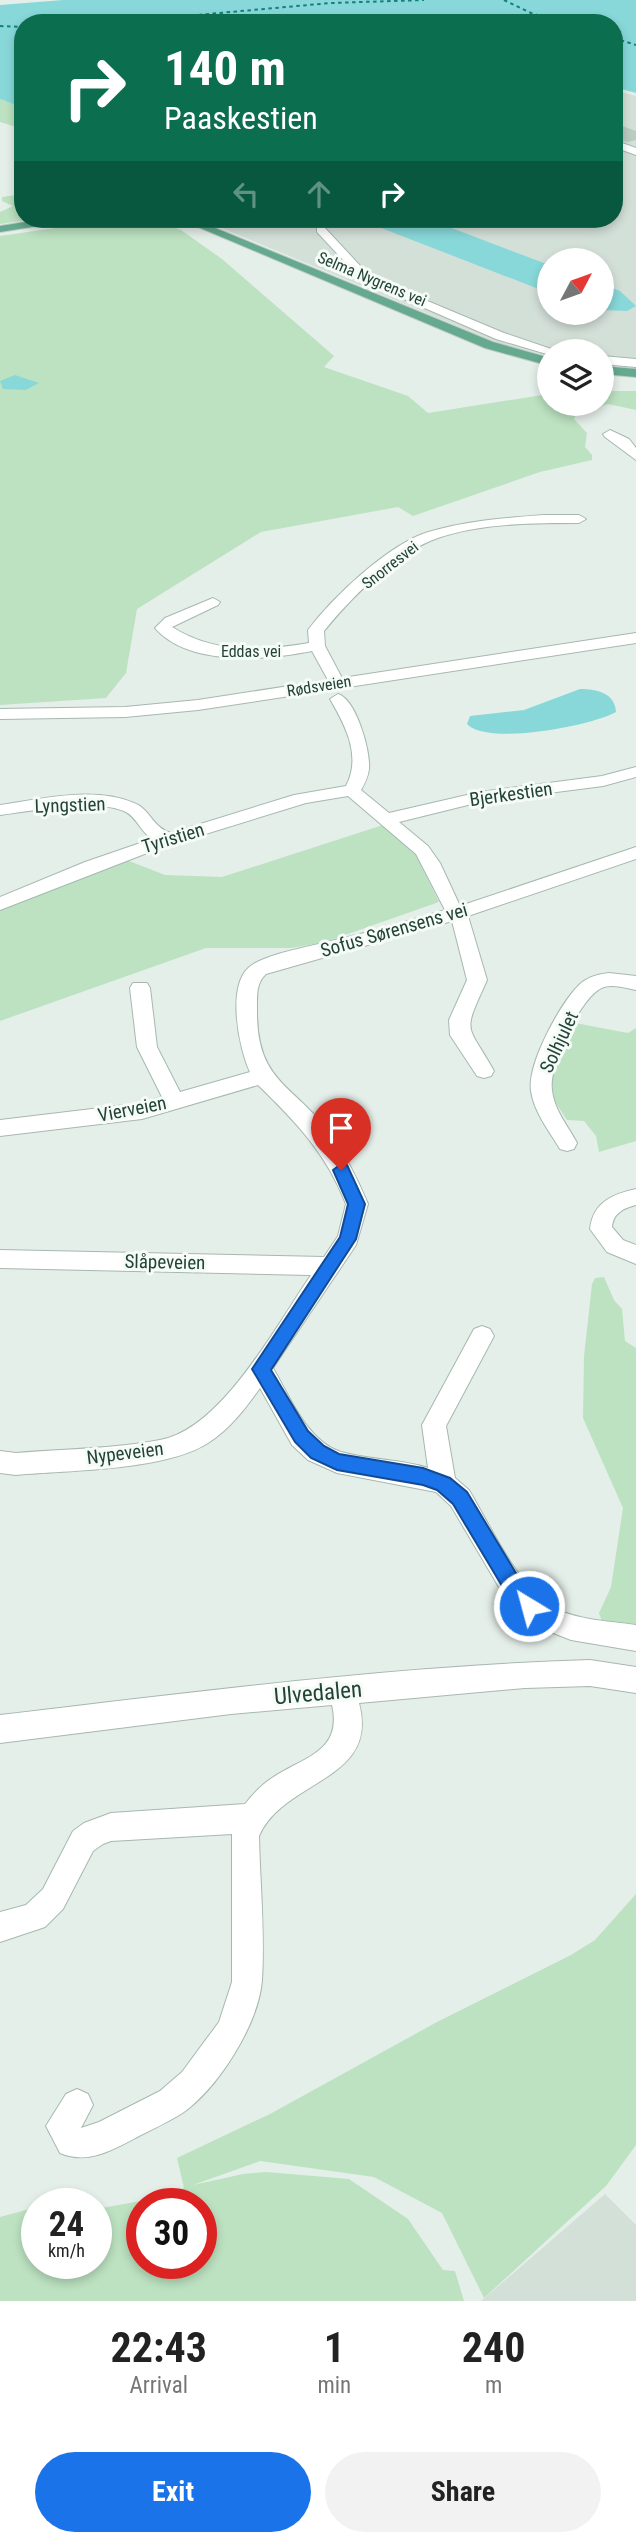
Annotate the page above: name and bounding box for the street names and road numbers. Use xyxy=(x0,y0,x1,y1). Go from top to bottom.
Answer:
street label: Selma Nygrens vei xyxy=(315,248,429,310)
street label: Snorresvei xyxy=(358,537,422,593)
street label: Eddas vei xyxy=(221,642,281,661)
street label: Rødsveien xyxy=(285,672,353,700)
street label: Bjerkestien xyxy=(468,777,554,811)
street label: Lyngstien xyxy=(34,792,106,818)
street label: Tyristien xyxy=(139,818,207,858)
street label: Sofus Sørensens vei xyxy=(318,898,470,962)
street label: Solhjulet xyxy=(535,1008,583,1076)
street label: Vierveien xyxy=(96,1091,168,1127)
street label: Slåpeveien xyxy=(124,1250,206,1274)
street label: Nypeveien xyxy=(85,1437,165,1469)
street label: Ulvedalen xyxy=(273,1676,363,1710)

